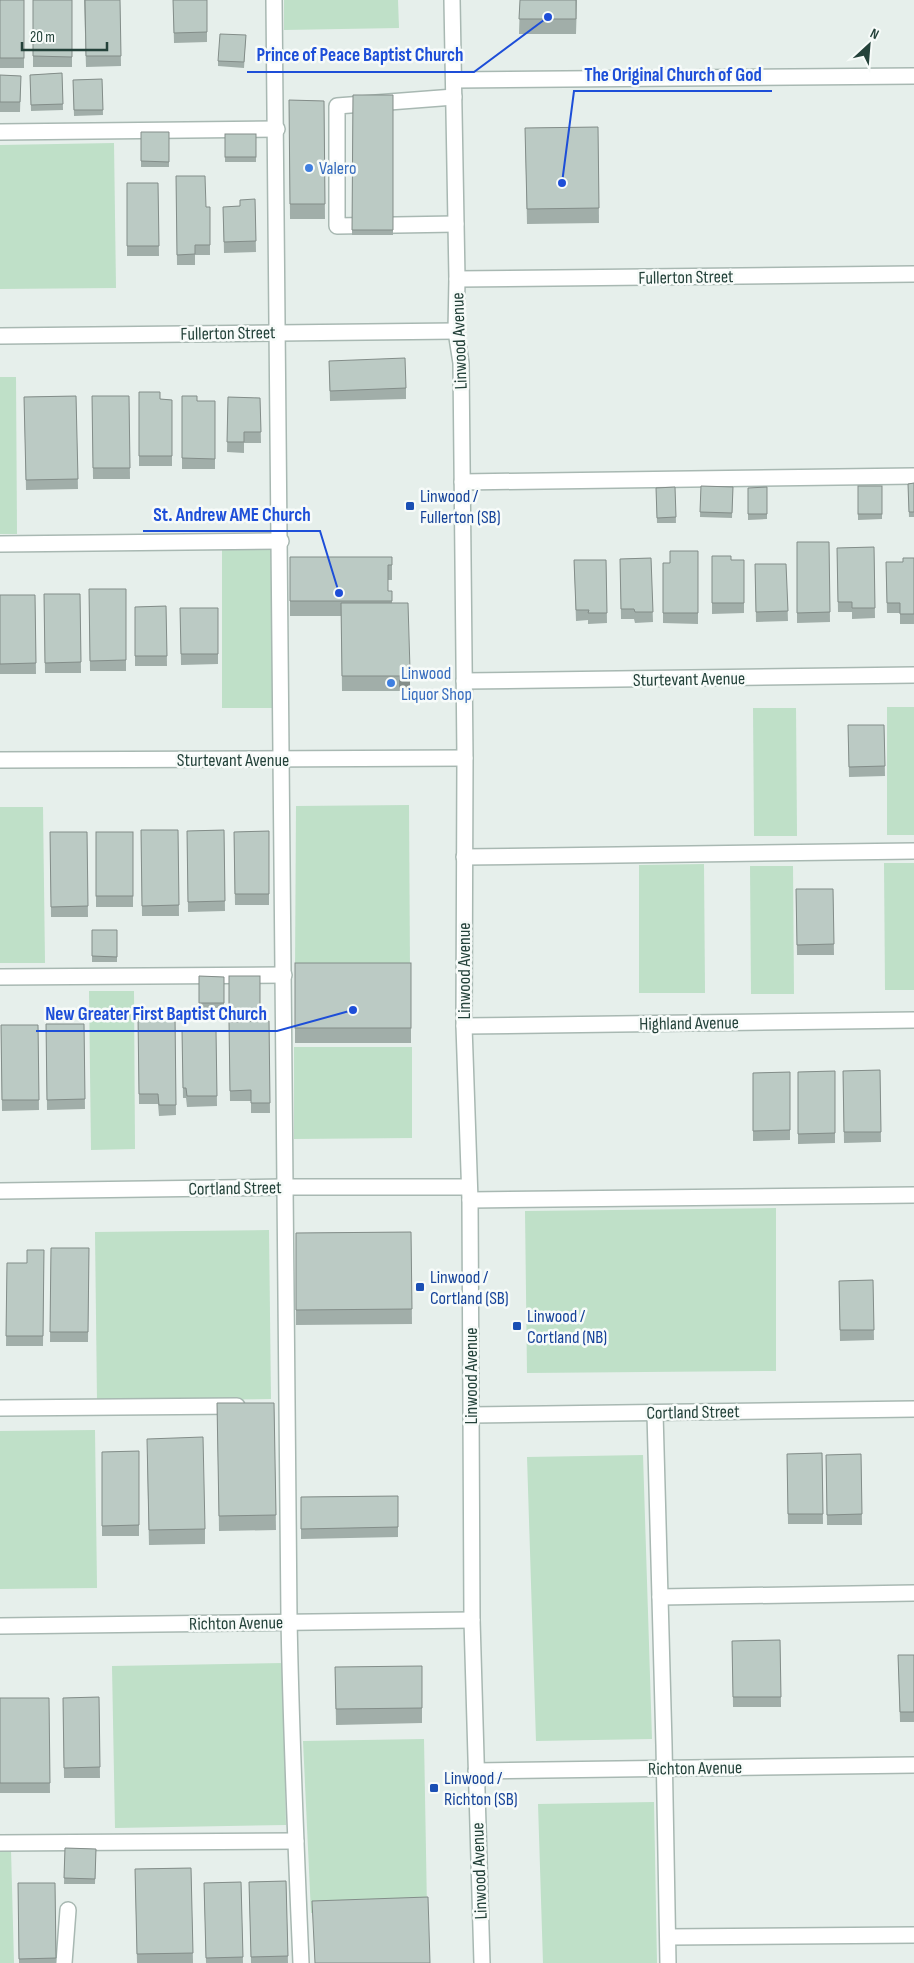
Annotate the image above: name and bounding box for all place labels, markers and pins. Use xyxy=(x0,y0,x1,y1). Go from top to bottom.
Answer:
callout: Prince of Peace Baptist Church xyxy=(247,38,474,72)
callout: The Original Church of God xyxy=(574,57,772,91)
place label: Valero xyxy=(319,158,356,179)
marker: Valero xyxy=(303,162,315,174)
place label: Linwood / Fullerton (SB) xyxy=(420,486,501,528)
callout: St. Andrew AME Church xyxy=(143,497,320,531)
marker: Linwood / Fullerton (SB) xyxy=(404,500,416,512)
place label: Linwood Liquor Shop xyxy=(401,663,472,705)
marker: Linwood Liquor Shop xyxy=(385,677,397,689)
callout: New Greater First Baptist Church xyxy=(36,997,277,1031)
place label: Linwood / Cortland (SB) xyxy=(430,1267,509,1309)
marker: Linwood / Cortland (SB) xyxy=(414,1281,426,1293)
place label: Linwood / Cortland (NB) xyxy=(527,1306,607,1348)
marker: Linwood / Cortland (NB) xyxy=(511,1320,523,1332)
place label: Linwood / Richton (SB) xyxy=(444,1768,518,1810)
marker: Linwood / Richton (SB) xyxy=(428,1782,440,1794)

